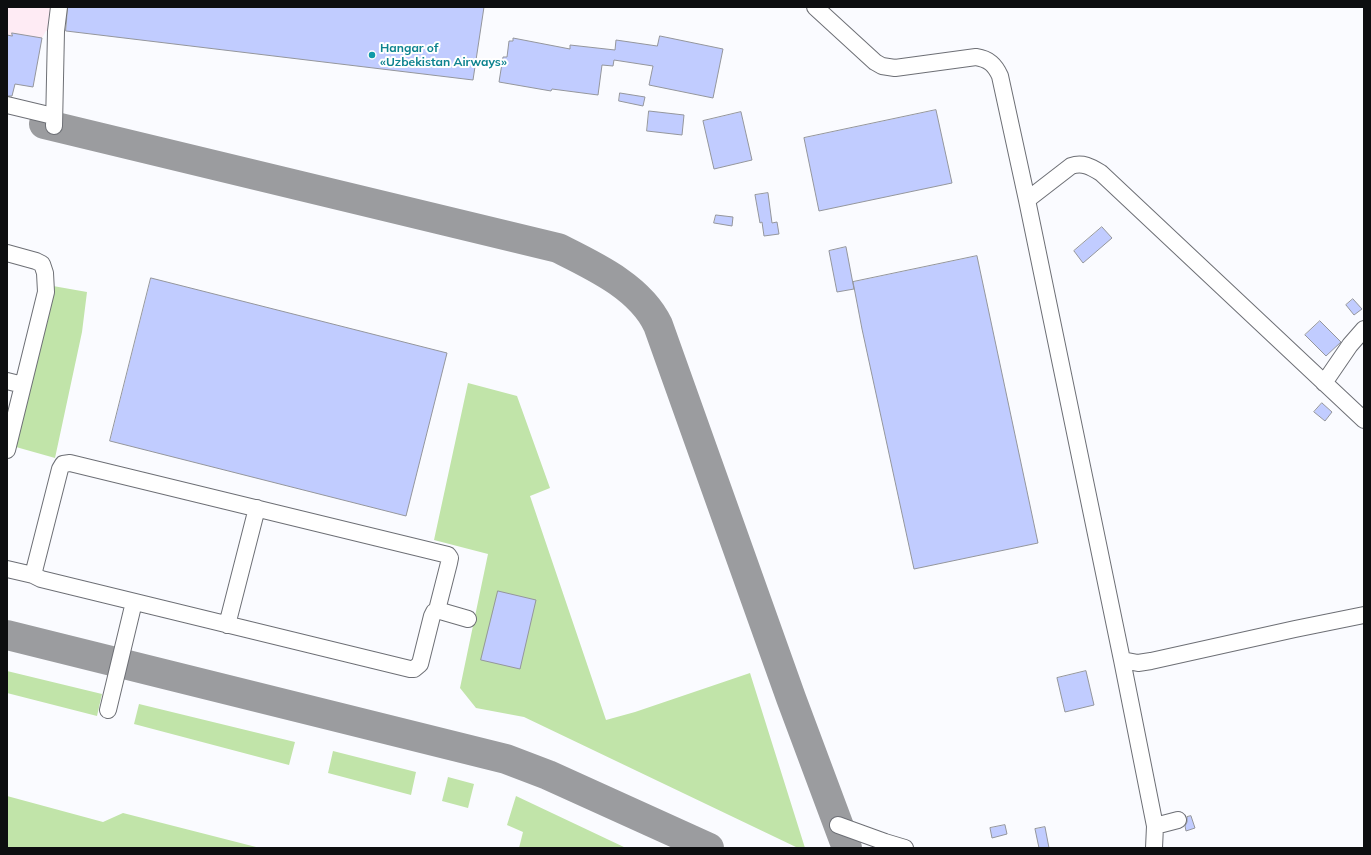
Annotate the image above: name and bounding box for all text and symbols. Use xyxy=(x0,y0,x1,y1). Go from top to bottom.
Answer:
place label: Hangar of «Uzbekistan Airways» xyxy=(380,41,507,69)
marker: Hangar of «Uzbekistan Airways» xyxy=(367,50,377,60)

